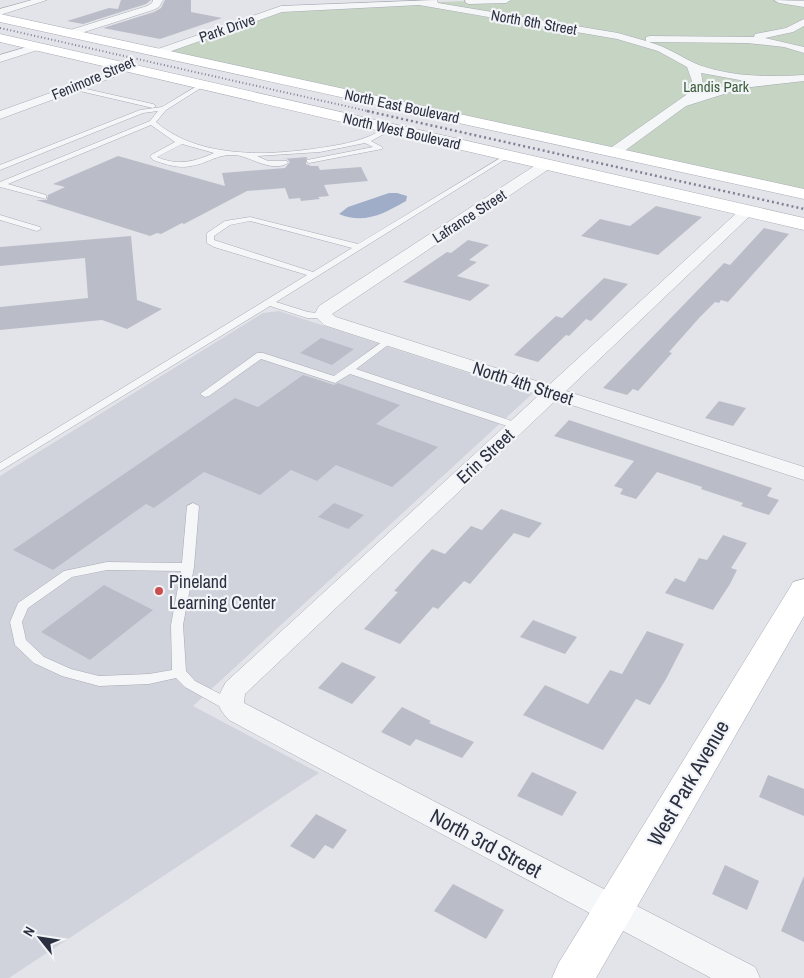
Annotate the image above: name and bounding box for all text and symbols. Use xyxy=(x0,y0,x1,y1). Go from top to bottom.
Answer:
street label: North 6th Street xyxy=(489,4,579,40)
street label: Park Drive xyxy=(196,9,258,47)
street label: Fenimore Street xyxy=(48,51,138,105)
park label: Landis Park xyxy=(683,76,750,97)
street label: North East Boulevard xyxy=(343,84,461,128)
street label: North West Boulevard xyxy=(341,107,463,155)
street label: Lafrance Street xyxy=(428,184,510,248)
street label: North 4th Street xyxy=(470,355,576,411)
street label: Erin Street xyxy=(451,423,519,489)
place label: Pineland Learning Center xyxy=(169,569,276,615)
marker: Pineland Learning Center xyxy=(153,585,165,597)
street label: West Park Avenue xyxy=(640,715,736,851)
street label: North 3rd Street xyxy=(425,801,547,885)
north arrow xyxy=(15,913,65,963)
text: N xyxy=(19,923,39,940)

